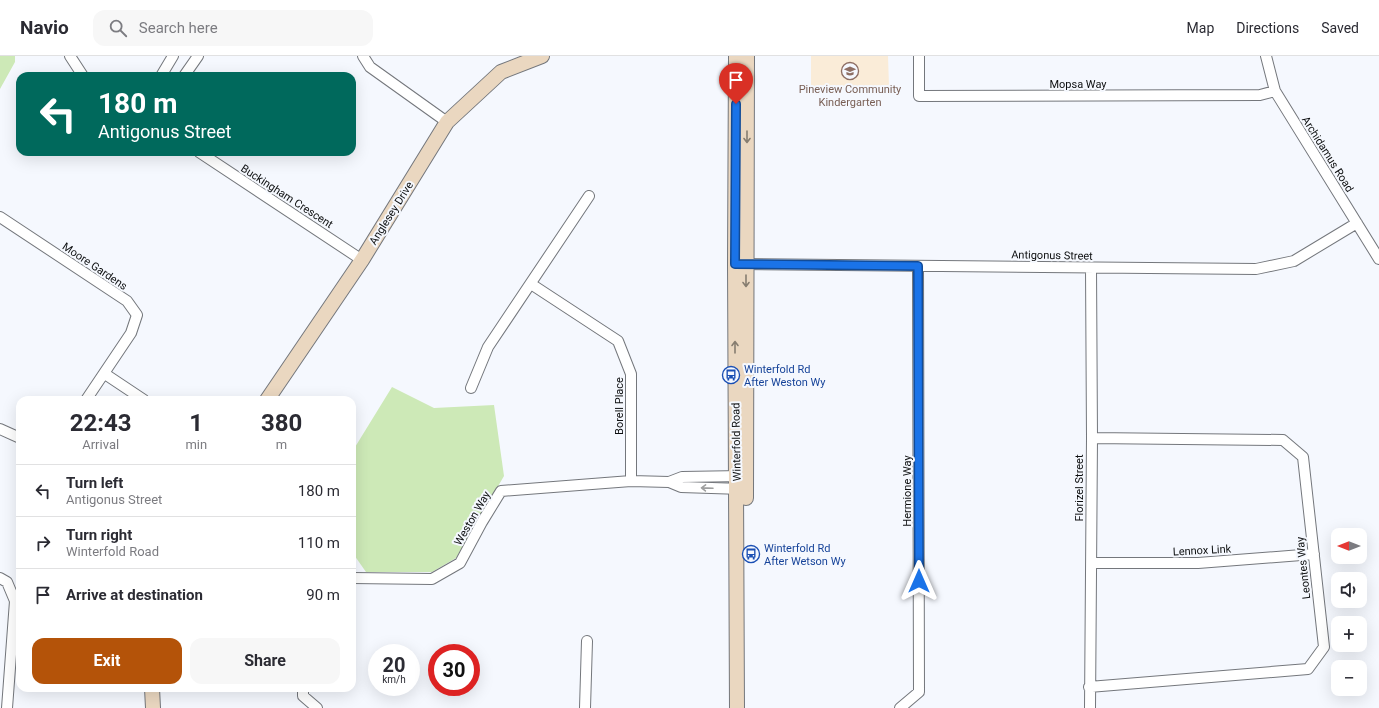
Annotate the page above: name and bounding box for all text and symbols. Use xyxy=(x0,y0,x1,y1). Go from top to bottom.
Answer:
search box xyxy=(93,10,373,46)
text: Navio xyxy=(20,16,69,39)
icon: search xyxy=(107,17,129,39)
text: Search here xyxy=(139,19,218,37)
text: Map xyxy=(1187,20,1214,36)
text: Directions xyxy=(1236,20,1299,36)
text: Saved xyxy=(1321,20,1359,36)
school or university icon: Pineview Community Kindergarten xyxy=(840,61,860,81)
pin xyxy=(719,63,753,104)
icon: arrive xyxy=(725,69,747,91)
street label: Mopsa Way xyxy=(1049,78,1107,91)
place label: Pineview Community Kindergarten xyxy=(799,83,902,109)
text: 180 m xyxy=(98,87,177,120)
icon: left xyxy=(32,88,84,140)
street label: Archidamus Road xyxy=(1299,114,1356,195)
text: Antigonus Street xyxy=(98,121,231,142)
one-way arrow xyxy=(743,130,751,143)
street label: Buckingham Crescent xyxy=(238,162,336,231)
street label: Anglesey Drive xyxy=(367,179,416,247)
street label: Moore Gardens xyxy=(60,240,130,293)
street label: Antigonus Street xyxy=(1011,248,1093,263)
one-way arrow xyxy=(742,274,750,287)
one-way arrow xyxy=(732,341,739,354)
place label: Winterfold Rd After Weston Wy xyxy=(744,363,826,389)
bus stop icon: Winterfold Rd After Weston Wy xyxy=(721,365,741,385)
street label: Borell Place xyxy=(613,377,626,435)
street label: Winterfold Road xyxy=(729,403,744,481)
text: 22:43 xyxy=(70,409,132,437)
text: 1 xyxy=(189,409,203,437)
text: 380 xyxy=(261,409,302,437)
text: Arrival xyxy=(82,437,119,452)
text: min xyxy=(185,437,207,452)
text: m xyxy=(276,437,287,452)
street label: Florizel Street xyxy=(1073,454,1086,522)
street label: Hermione Way xyxy=(901,455,914,527)
text: Turn left xyxy=(66,474,123,492)
icon: left xyxy=(32,480,54,502)
text: 180 m xyxy=(298,482,340,500)
one-way arrow xyxy=(701,484,714,492)
street label: Weston Way xyxy=(452,488,494,548)
text: Antigonus Street xyxy=(66,492,162,507)
text: Turn right xyxy=(66,526,132,544)
north arrow xyxy=(1331,528,1367,564)
map controls xyxy=(1331,528,1367,696)
icon: right xyxy=(32,532,54,554)
text: 110 m xyxy=(298,534,340,552)
street label: Leontes Way xyxy=(1294,535,1313,600)
place label: Winterfold Rd After Wetson Wy xyxy=(764,542,846,568)
street label: Lennox Link xyxy=(1172,542,1232,559)
text: Winterfold Road xyxy=(66,544,159,559)
bus stop icon: Winterfold Rd After Wetson Wy xyxy=(741,544,761,564)
position arrow xyxy=(898,560,940,602)
button: sound xyxy=(1331,572,1367,608)
icon: arrive xyxy=(32,584,54,606)
text: Arrive at destination xyxy=(66,586,203,604)
text: 90 m xyxy=(306,586,340,604)
button: + xyxy=(1331,616,1367,652)
button: Exit xyxy=(32,638,182,684)
button: Share xyxy=(190,638,340,684)
speed limit sign: 30 xyxy=(428,644,480,696)
text: 20 xyxy=(383,653,405,677)
button: − xyxy=(1331,660,1367,696)
text: km/h xyxy=(382,674,406,685)

